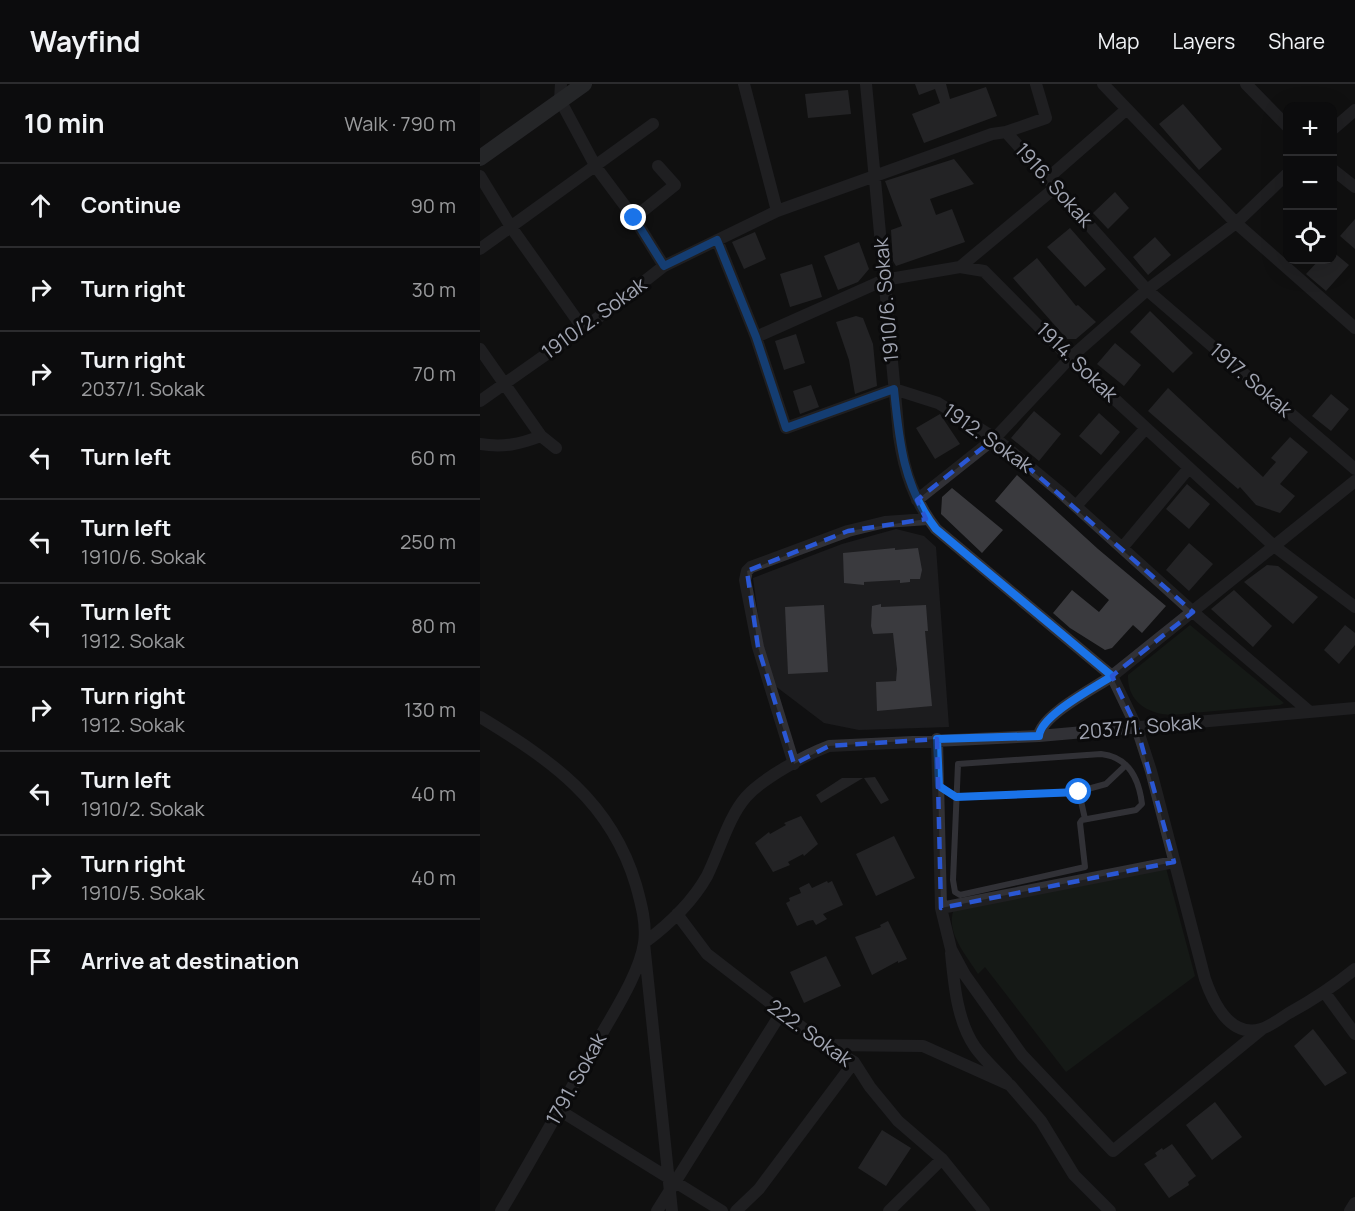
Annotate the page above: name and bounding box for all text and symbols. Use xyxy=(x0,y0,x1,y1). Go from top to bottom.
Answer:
text: Wayfind xyxy=(30,22,140,60)
text: Map xyxy=(1098,27,1139,55)
text: Layers xyxy=(1172,27,1235,55)
text: Share xyxy=(1268,27,1325,55)
map controls xyxy=(1283,102,1337,264)
button: + xyxy=(1283,102,1337,156)
text: 10 min xyxy=(24,105,105,141)
text: Walk · 790 m xyxy=(344,110,456,137)
street label: 1916. Sokak xyxy=(1009,137,1100,233)
button: − xyxy=(1283,156,1337,210)
icon: ahead xyxy=(24,189,57,222)
text: Continue xyxy=(81,190,181,220)
text: 90 m xyxy=(410,192,456,219)
route end xyxy=(620,204,646,230)
button: locate xyxy=(1283,210,1337,264)
street label: 1910/6. Sokak xyxy=(867,236,904,363)
street label: 1910/2. Sokak xyxy=(536,270,652,365)
icon: right xyxy=(24,273,57,306)
text: Turn right xyxy=(81,274,186,304)
text: 30 m xyxy=(412,276,456,303)
street label: 1914. Sokak xyxy=(1031,316,1125,408)
street label: 1917. Sokak xyxy=(1204,336,1299,424)
text: Turn right xyxy=(81,345,186,375)
icon: right xyxy=(24,357,57,390)
text: 70 m xyxy=(413,360,456,387)
text: 2037/1. Sokak xyxy=(81,375,205,402)
street label: 1912. Sokak xyxy=(938,397,1039,479)
icon: left xyxy=(24,441,57,474)
text: Turn left xyxy=(81,442,171,472)
text: 60 m xyxy=(410,444,456,471)
text: Turn left xyxy=(81,513,171,543)
icon: left xyxy=(24,525,57,558)
text: 250 m xyxy=(400,528,456,555)
text: 1910/6. Sokak xyxy=(81,543,206,570)
text: Turn left xyxy=(81,597,171,627)
icon: left xyxy=(24,609,57,642)
text: 80 m xyxy=(411,612,456,639)
text: 1912. Sokak xyxy=(81,627,185,654)
text: Turn right xyxy=(81,681,186,711)
icon: right xyxy=(24,693,57,726)
text: 130 m xyxy=(404,696,456,723)
street label: 2037/1. Sokak xyxy=(1077,708,1204,745)
text: 1912. Sokak xyxy=(81,711,185,738)
text: Turn left xyxy=(81,765,171,795)
icon: left xyxy=(24,777,57,810)
route start xyxy=(1065,778,1091,804)
text: 40 m xyxy=(411,780,456,807)
text: 1910/2. Sokak xyxy=(81,795,205,822)
text: Turn right xyxy=(81,849,186,879)
icon: right xyxy=(24,861,57,894)
text: 40 m xyxy=(411,864,456,891)
text: 1910/5. Sokak xyxy=(81,879,205,906)
icon: arrive xyxy=(24,945,57,978)
text: Arrive at destination xyxy=(81,946,299,976)
street label: 222. Sokak xyxy=(763,993,859,1073)
street label: 1791. Sokak xyxy=(539,1027,612,1130)

